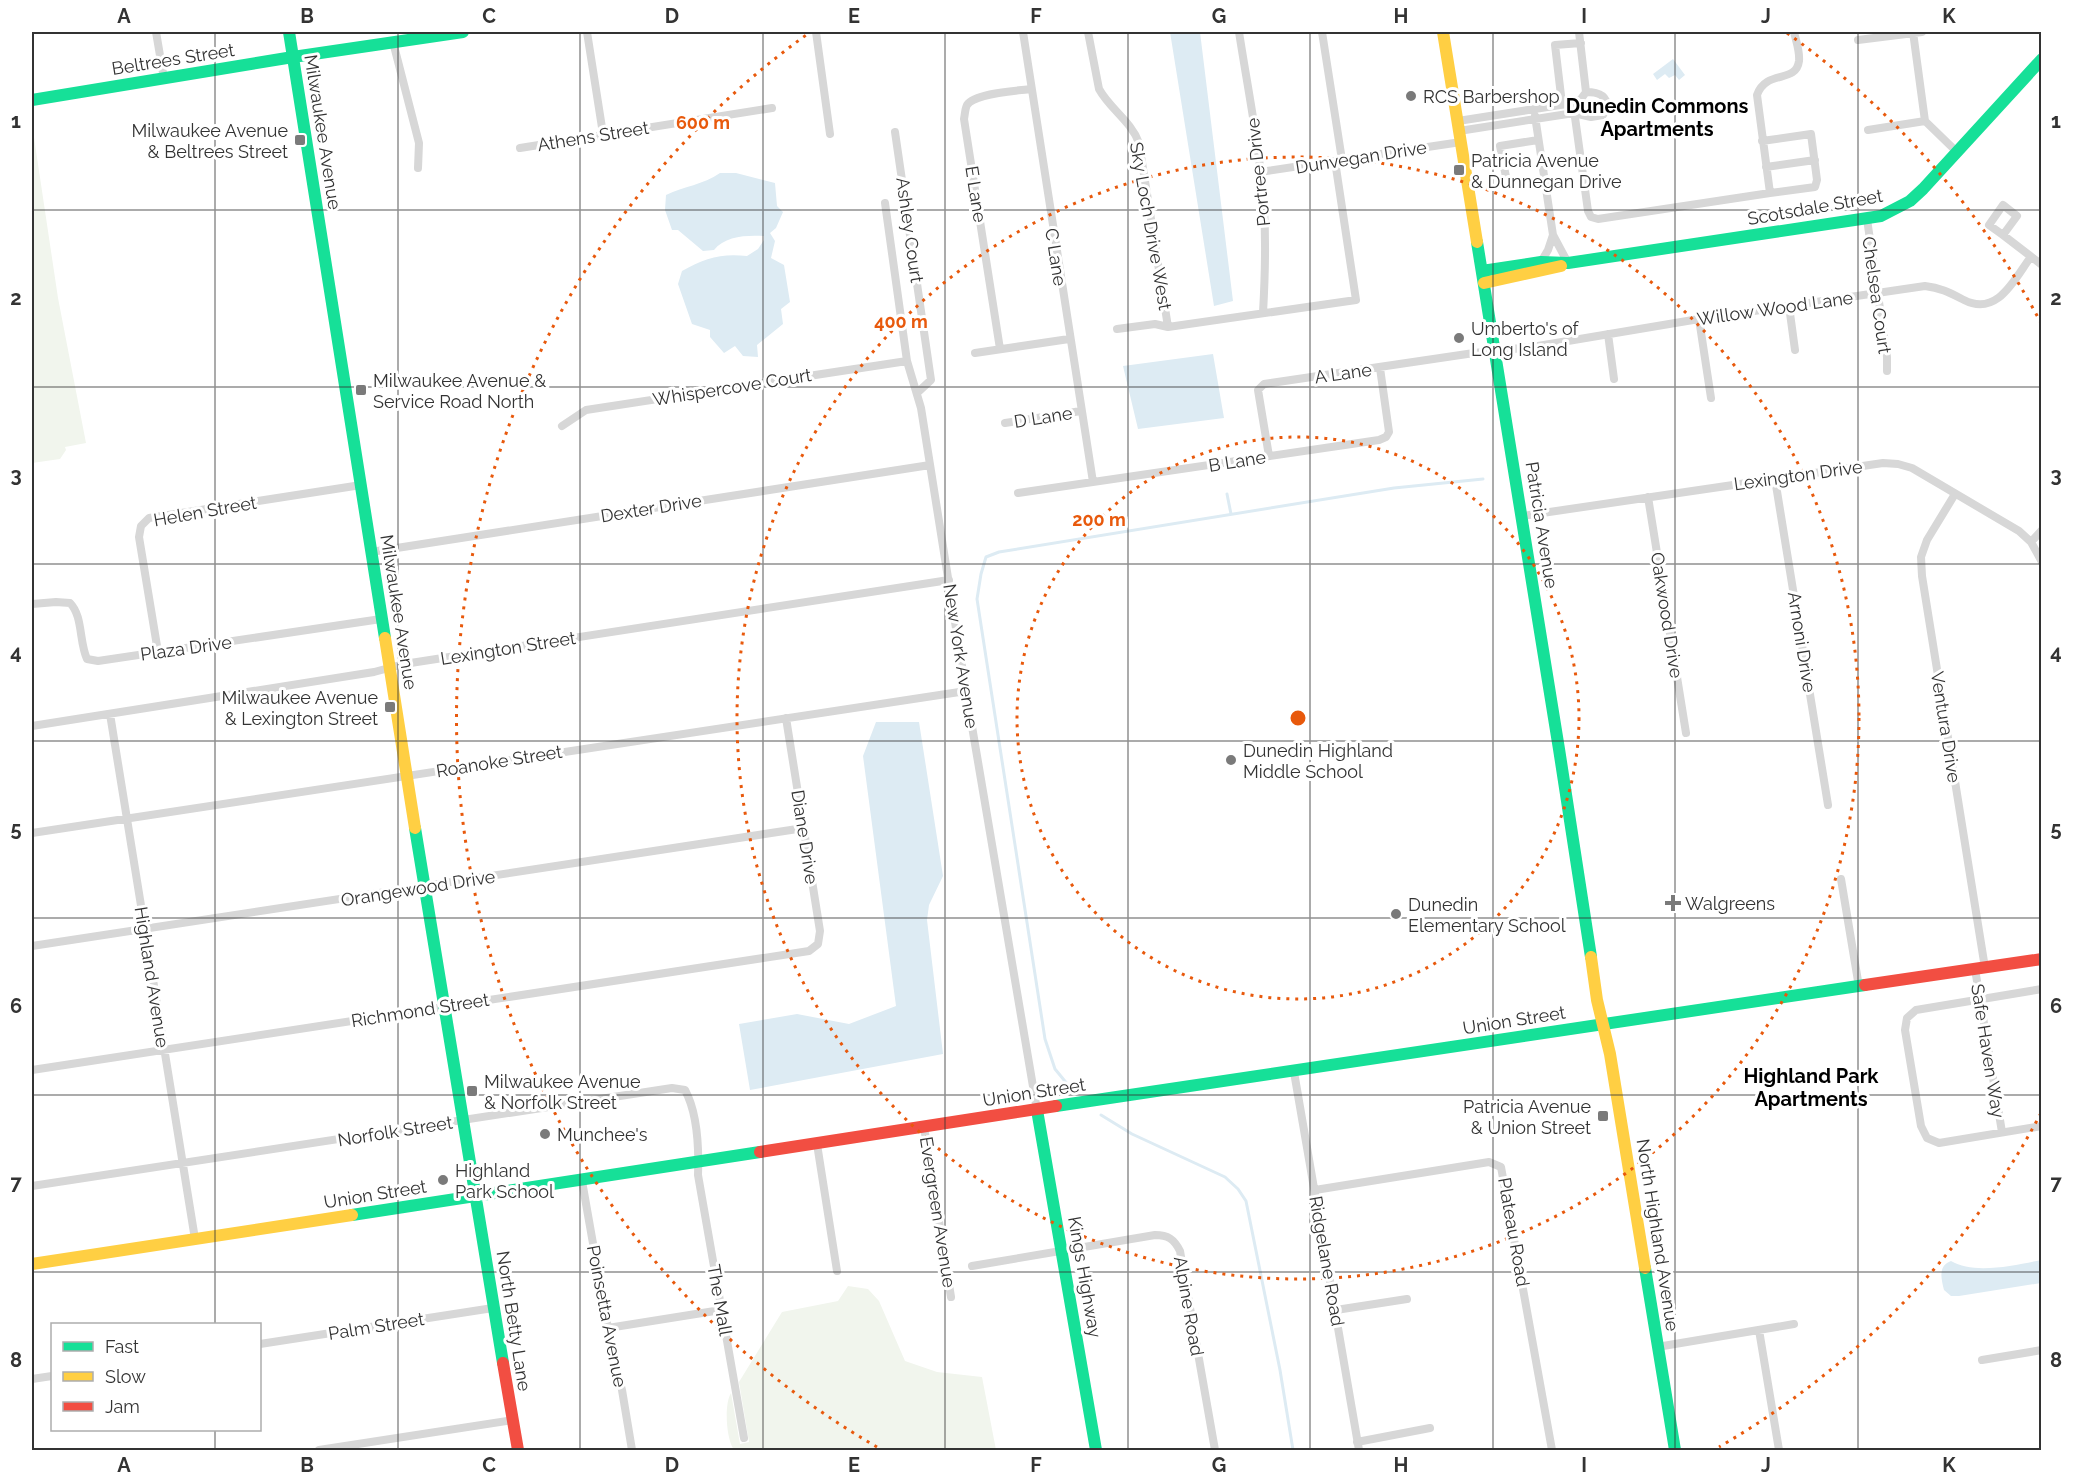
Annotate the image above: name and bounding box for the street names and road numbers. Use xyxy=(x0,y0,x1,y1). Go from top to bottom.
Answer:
street label: Beltrees Street xyxy=(110,39,236,79)
street label: Milwaukee Avenue xyxy=(300,53,346,211)
street label: Portree Drive xyxy=(1242,116,1274,227)
street label: Athens Street xyxy=(536,117,650,155)
street label: Dunvegan Drive xyxy=(1294,136,1429,178)
street label: Sky Loch Drive West xyxy=(1126,140,1176,312)
street label: E Lane xyxy=(961,164,991,224)
street label: Ashley Court xyxy=(892,176,928,284)
street label: Scotsdale Street xyxy=(1746,185,1884,229)
street label: C Lane xyxy=(1041,227,1071,288)
street label: Chelsea Court xyxy=(1858,235,1896,355)
street label: Willow Wood Lane xyxy=(1696,287,1855,329)
street label: A Lane xyxy=(1313,359,1373,387)
street label: Whispercove Court xyxy=(651,364,813,410)
street label: D Lane xyxy=(1012,402,1074,432)
street label: B Lane xyxy=(1207,446,1268,476)
street label: Lexington Drive xyxy=(1732,456,1864,494)
street label: Patricia Avenue xyxy=(1522,460,1562,590)
street label: Dexter Drive xyxy=(599,490,703,526)
street label: Helen Street xyxy=(152,492,258,530)
street label: Milwaukee Avenue xyxy=(376,533,422,691)
street label: Oakwood Drive xyxy=(1647,551,1687,680)
street label: New York Avenue xyxy=(939,582,983,730)
street label: Arnoni Drive xyxy=(1784,590,1820,694)
street label: Lexington Street xyxy=(439,627,577,669)
street label: Plaza Drive xyxy=(139,631,233,665)
street label: Ventura Drive xyxy=(1927,670,1965,785)
street label: Roanoke Street xyxy=(434,741,564,781)
street label: Diane Drive xyxy=(787,788,823,886)
street label: Orangewood Drive xyxy=(339,865,497,911)
street label: Highland Avenue xyxy=(130,905,174,1049)
street label: Safe Haven Way xyxy=(1967,982,2009,1120)
street label: Richmond Street xyxy=(350,989,490,1031)
street label: Union Street xyxy=(1461,1002,1567,1038)
street label: Union Street xyxy=(981,1074,1087,1110)
street label: Norfolk Street xyxy=(336,1112,454,1150)
street label: Evergreen Avenue xyxy=(916,1135,960,1289)
street label: North Highland Avenue xyxy=(1632,1137,1684,1333)
street label: Union Street xyxy=(322,1176,428,1212)
street label: Plateau Road xyxy=(1494,1176,1534,1288)
street label: Ridgelane Road xyxy=(1305,1194,1349,1328)
street label: Kings Highway xyxy=(1064,1215,1106,1339)
street label: Poinsetta Avenue xyxy=(583,1243,631,1389)
street label: North Betty Lane xyxy=(493,1249,536,1393)
street label: Alpine Road xyxy=(1170,1254,1208,1358)
street label: The Mall xyxy=(703,1263,737,1337)
street label: Palm Street xyxy=(327,1308,425,1344)

